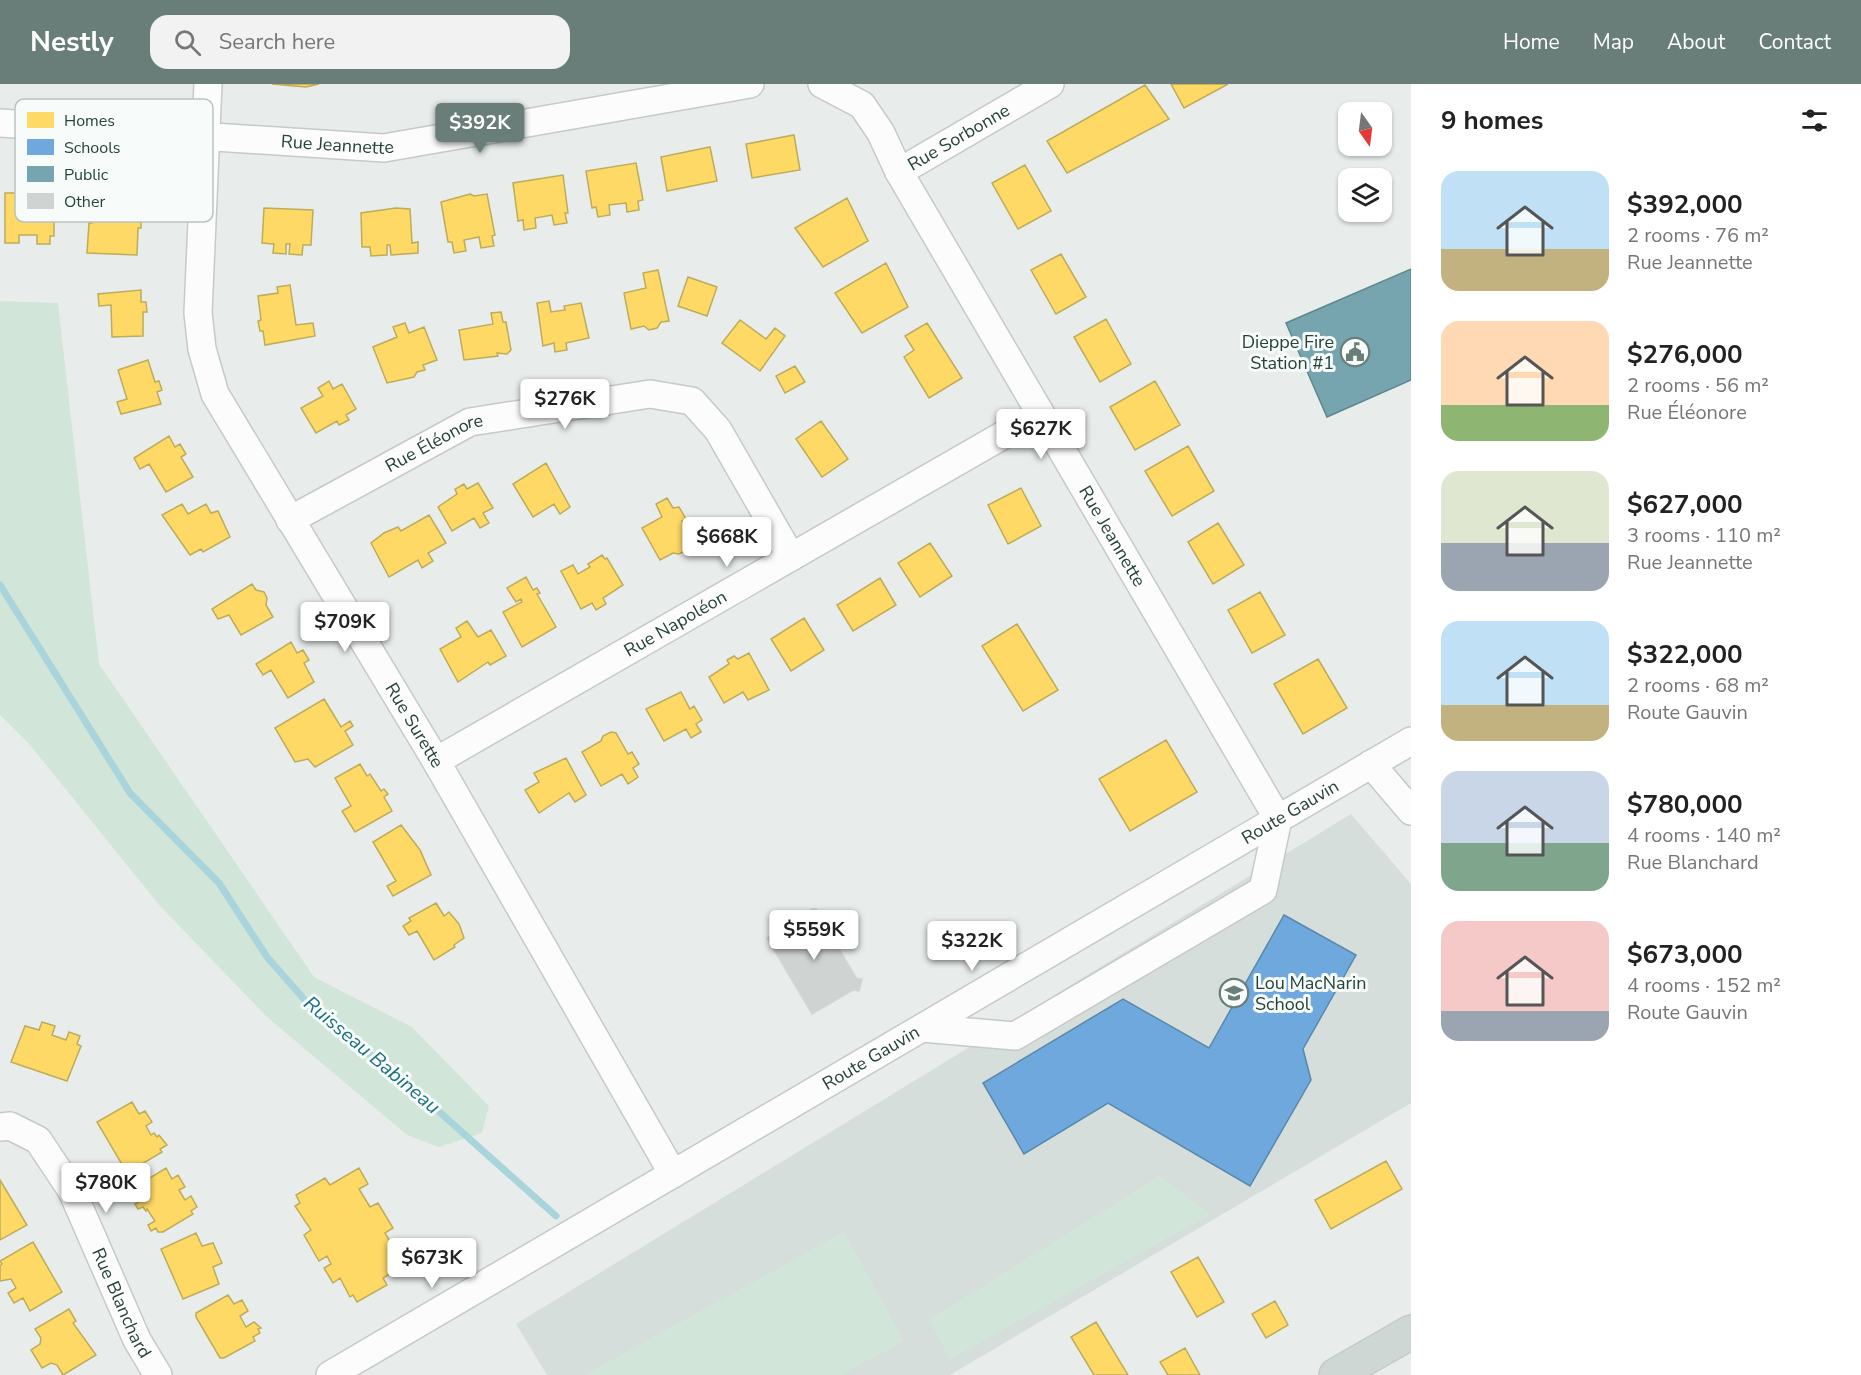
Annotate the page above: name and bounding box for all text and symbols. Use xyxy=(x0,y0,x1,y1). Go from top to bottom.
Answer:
search box xyxy=(150,15,570,69)
text: Nestly xyxy=(30,23,114,61)
icon: search xyxy=(171,26,204,59)
text: Search here xyxy=(219,27,335,57)
text: Home xyxy=(1503,28,1560,56)
text: Map xyxy=(1593,28,1634,56)
text: About xyxy=(1667,28,1725,56)
text: Contact xyxy=(1758,28,1831,56)
street label: Rue Sorbonne xyxy=(903,98,1014,176)
legend xyxy=(15,99,213,222)
north arrow xyxy=(1338,102,1392,156)
map controls xyxy=(1338,102,1392,222)
pin: $392K xyxy=(438,103,522,154)
text: 9 homes xyxy=(1441,103,1543,138)
icon: filters xyxy=(1798,104,1831,137)
text: $392K xyxy=(449,109,511,136)
text: Homes xyxy=(64,110,115,132)
street label: Rue Jeannette xyxy=(280,129,396,160)
text: Schools xyxy=(64,137,120,159)
text: Public xyxy=(64,164,109,186)
button: layers xyxy=(1338,168,1392,222)
text: $392,000 xyxy=(1627,187,1743,222)
text: Other xyxy=(64,191,105,213)
icon: home xyxy=(1489,195,1561,267)
text: 2 rooms · 76 m² xyxy=(1627,222,1769,249)
text: Rue Jeannette xyxy=(1627,249,1753,276)
place label: Dieppe Fire Station #1 xyxy=(1242,330,1334,375)
public building icon: Dieppe Fire Station #1 xyxy=(1339,336,1371,368)
text: $276,000 xyxy=(1627,337,1743,372)
icon: home xyxy=(1489,345,1561,417)
text: 2 rooms · 56 m² xyxy=(1627,372,1769,399)
pin: $276K xyxy=(523,379,607,430)
text: $276K xyxy=(534,385,596,412)
text: Rue Éléonore xyxy=(1627,399,1747,426)
street label: Rue Éléonore xyxy=(381,408,485,478)
pin: $627K xyxy=(999,409,1083,460)
text: $627K xyxy=(1010,415,1072,442)
street label: Rue Jeannette xyxy=(1073,481,1151,591)
text: $627,000 xyxy=(1627,487,1743,522)
icon: home xyxy=(1489,495,1561,567)
pin: $668K xyxy=(685,517,769,568)
text: 3 rooms · 110 m² xyxy=(1627,522,1781,549)
text: $668K xyxy=(696,523,758,550)
text: Rue Jeannette xyxy=(1627,549,1753,576)
street label: Rue Napoléon xyxy=(620,585,731,663)
pin: $709K xyxy=(303,602,387,653)
text: $709K xyxy=(314,608,376,635)
text: $322,000 xyxy=(1627,637,1743,672)
icon: home xyxy=(1489,645,1561,717)
text: 2 rooms · 68 m² xyxy=(1627,672,1769,699)
street label: Rue Surette xyxy=(380,678,449,772)
text: Route Gauvin xyxy=(1627,699,1748,726)
street label: Route Gauvin xyxy=(1237,774,1343,850)
text: $780,000 xyxy=(1627,787,1743,822)
icon: home xyxy=(1489,795,1561,867)
text: 4 rooms · 140 m² xyxy=(1627,822,1781,849)
text: Rue Blanchard xyxy=(1627,849,1759,876)
pin: $559K xyxy=(772,910,856,961)
text: $559K xyxy=(783,916,845,943)
pin: $322K xyxy=(930,921,1014,972)
text: $322K xyxy=(941,927,1003,954)
text: $673,000 xyxy=(1627,937,1743,972)
icon: home xyxy=(1489,945,1561,1017)
place label: Lou MacNarin School xyxy=(1255,971,1366,1016)
text: 4 rooms · 152 m² xyxy=(1627,972,1781,999)
school or university icon: Lou MacNarin School xyxy=(1218,977,1250,1009)
water label: Ruisseau Babineau xyxy=(298,990,446,1120)
text: Route Gauvin xyxy=(1627,999,1748,1026)
street label: Route Gauvin xyxy=(818,1020,924,1096)
pin: $780K xyxy=(64,1163,148,1214)
text: $780K xyxy=(75,1169,137,1196)
pin: $673K xyxy=(390,1238,474,1289)
street label: Rue Blanchard xyxy=(86,1244,157,1363)
text: $673K xyxy=(401,1244,463,1271)

